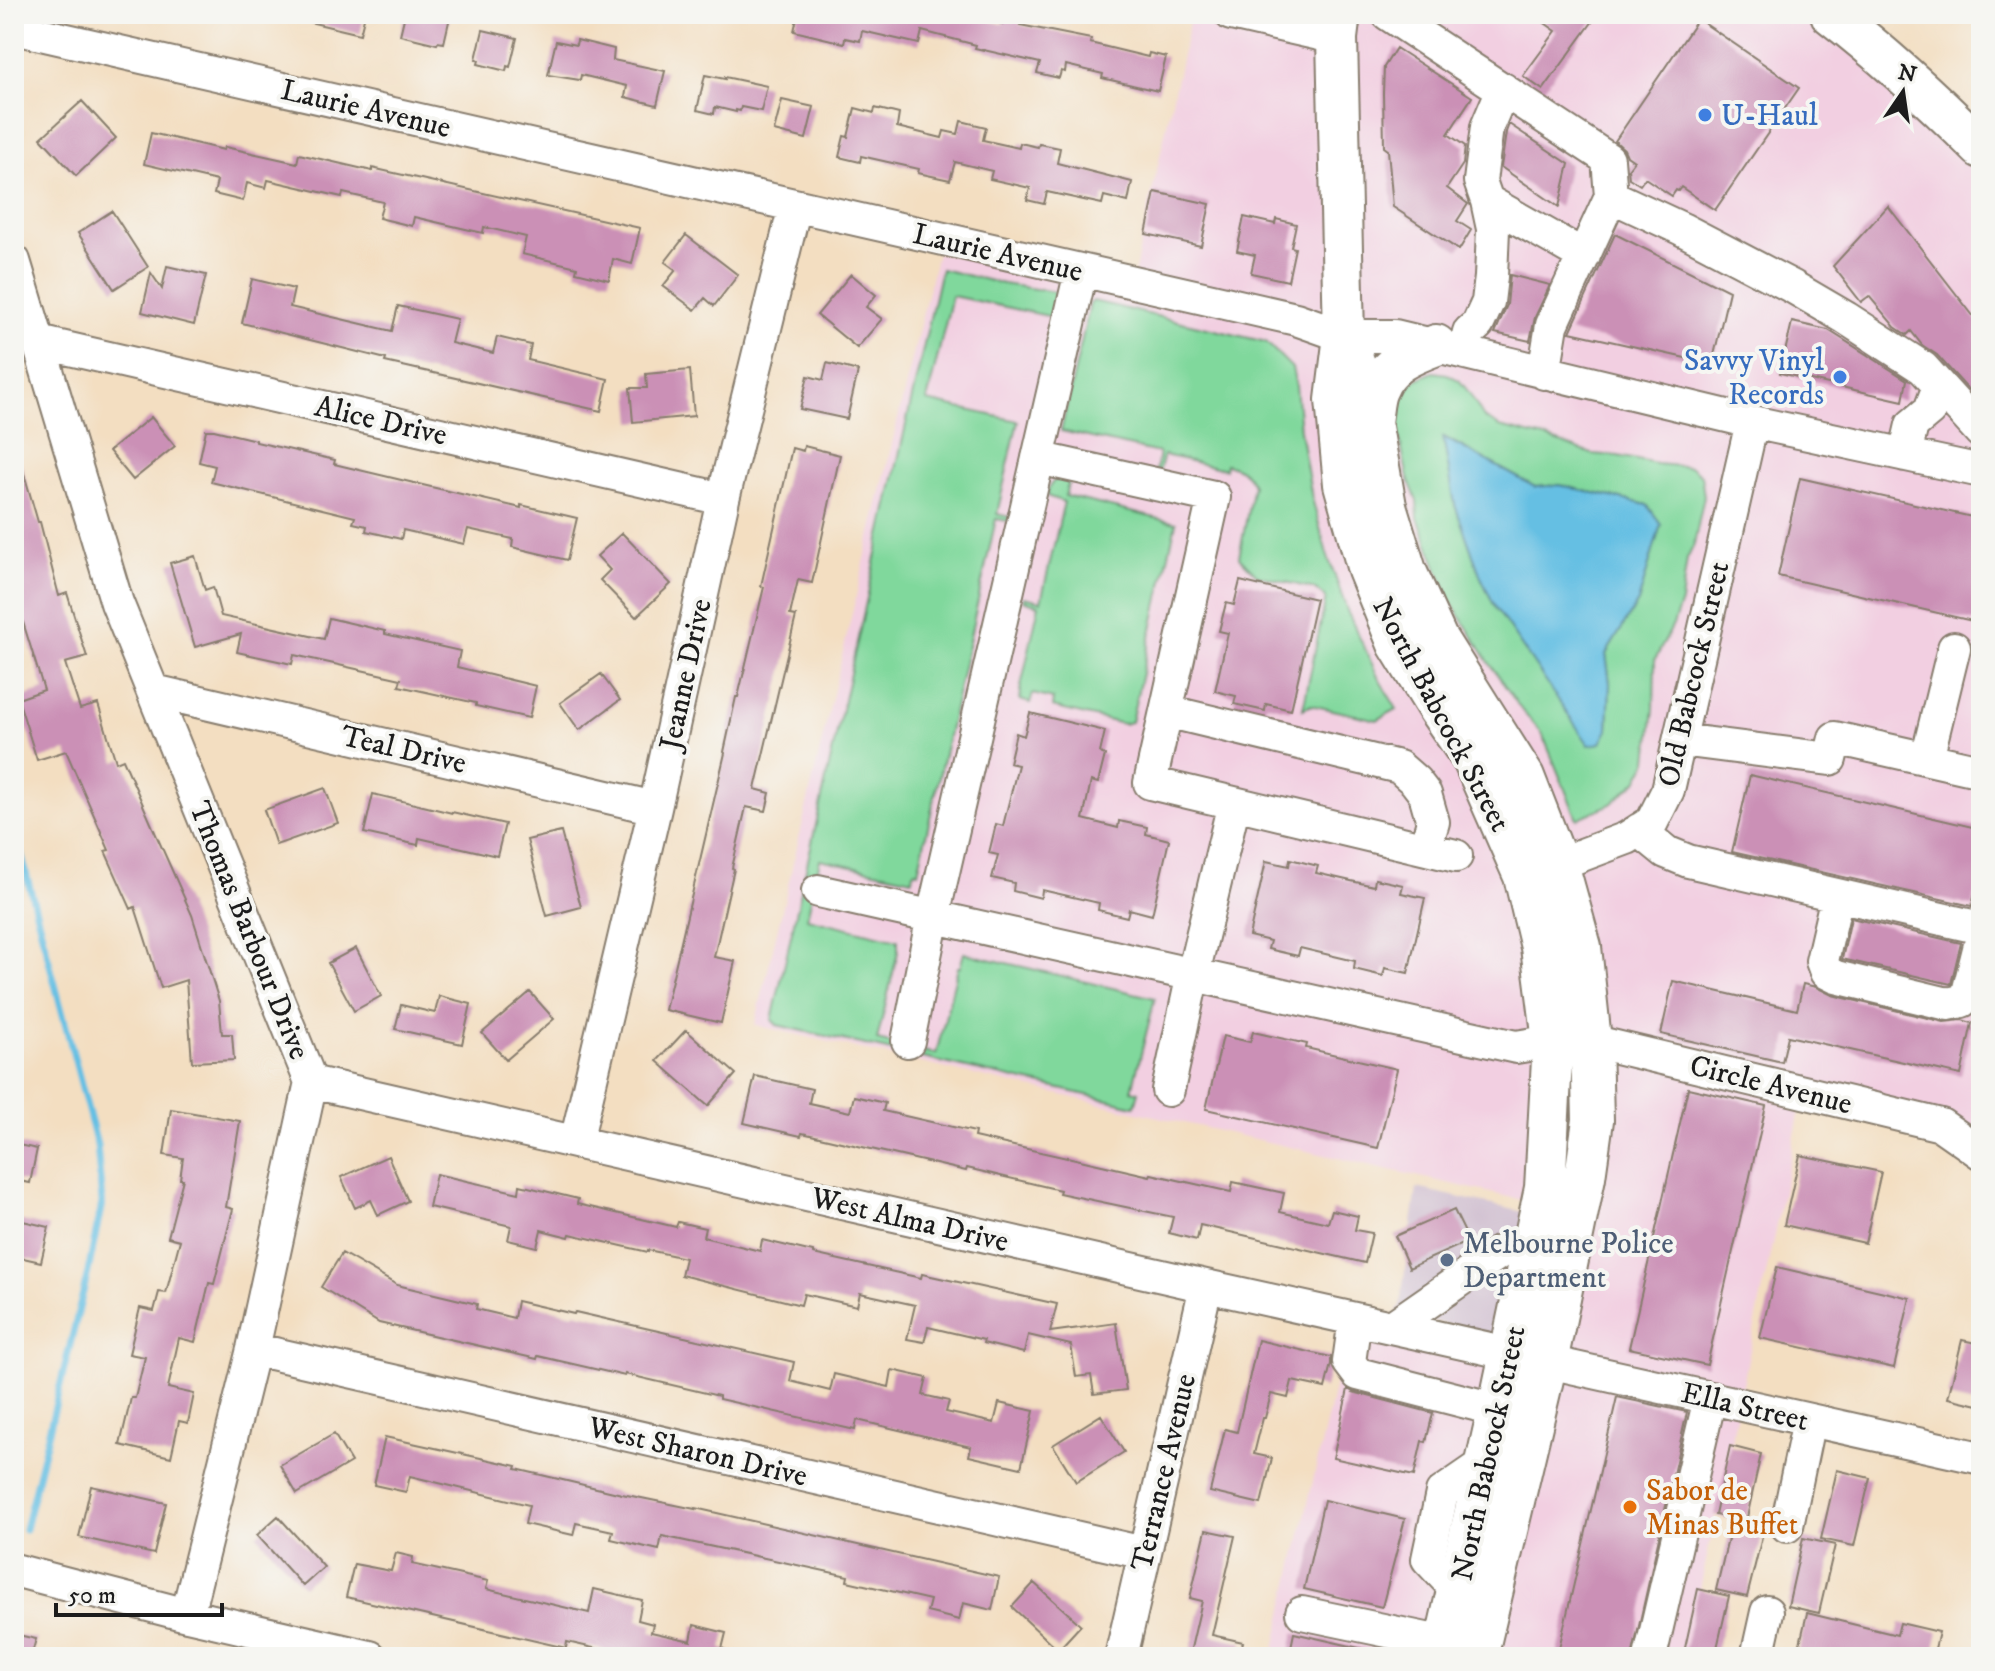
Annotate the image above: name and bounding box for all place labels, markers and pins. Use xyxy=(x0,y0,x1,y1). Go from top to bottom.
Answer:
place label: U-Haul xyxy=(1721,98,1818,135)
marker: U-Haul xyxy=(1696,106,1714,124)
place label: Savvy Vinyl Records xyxy=(1684,343,1824,414)
marker: Savvy Vinyl Records xyxy=(1831,368,1849,386)
place label: Melbourne Police Department xyxy=(1463,1226,1674,1297)
marker: Melbourne Police Department xyxy=(1438,1251,1456,1269)
place label: Sabor de Minas Buffet xyxy=(1646,1473,1798,1544)
marker: Sabor de Minas Buffet xyxy=(1621,1498,1639,1516)

